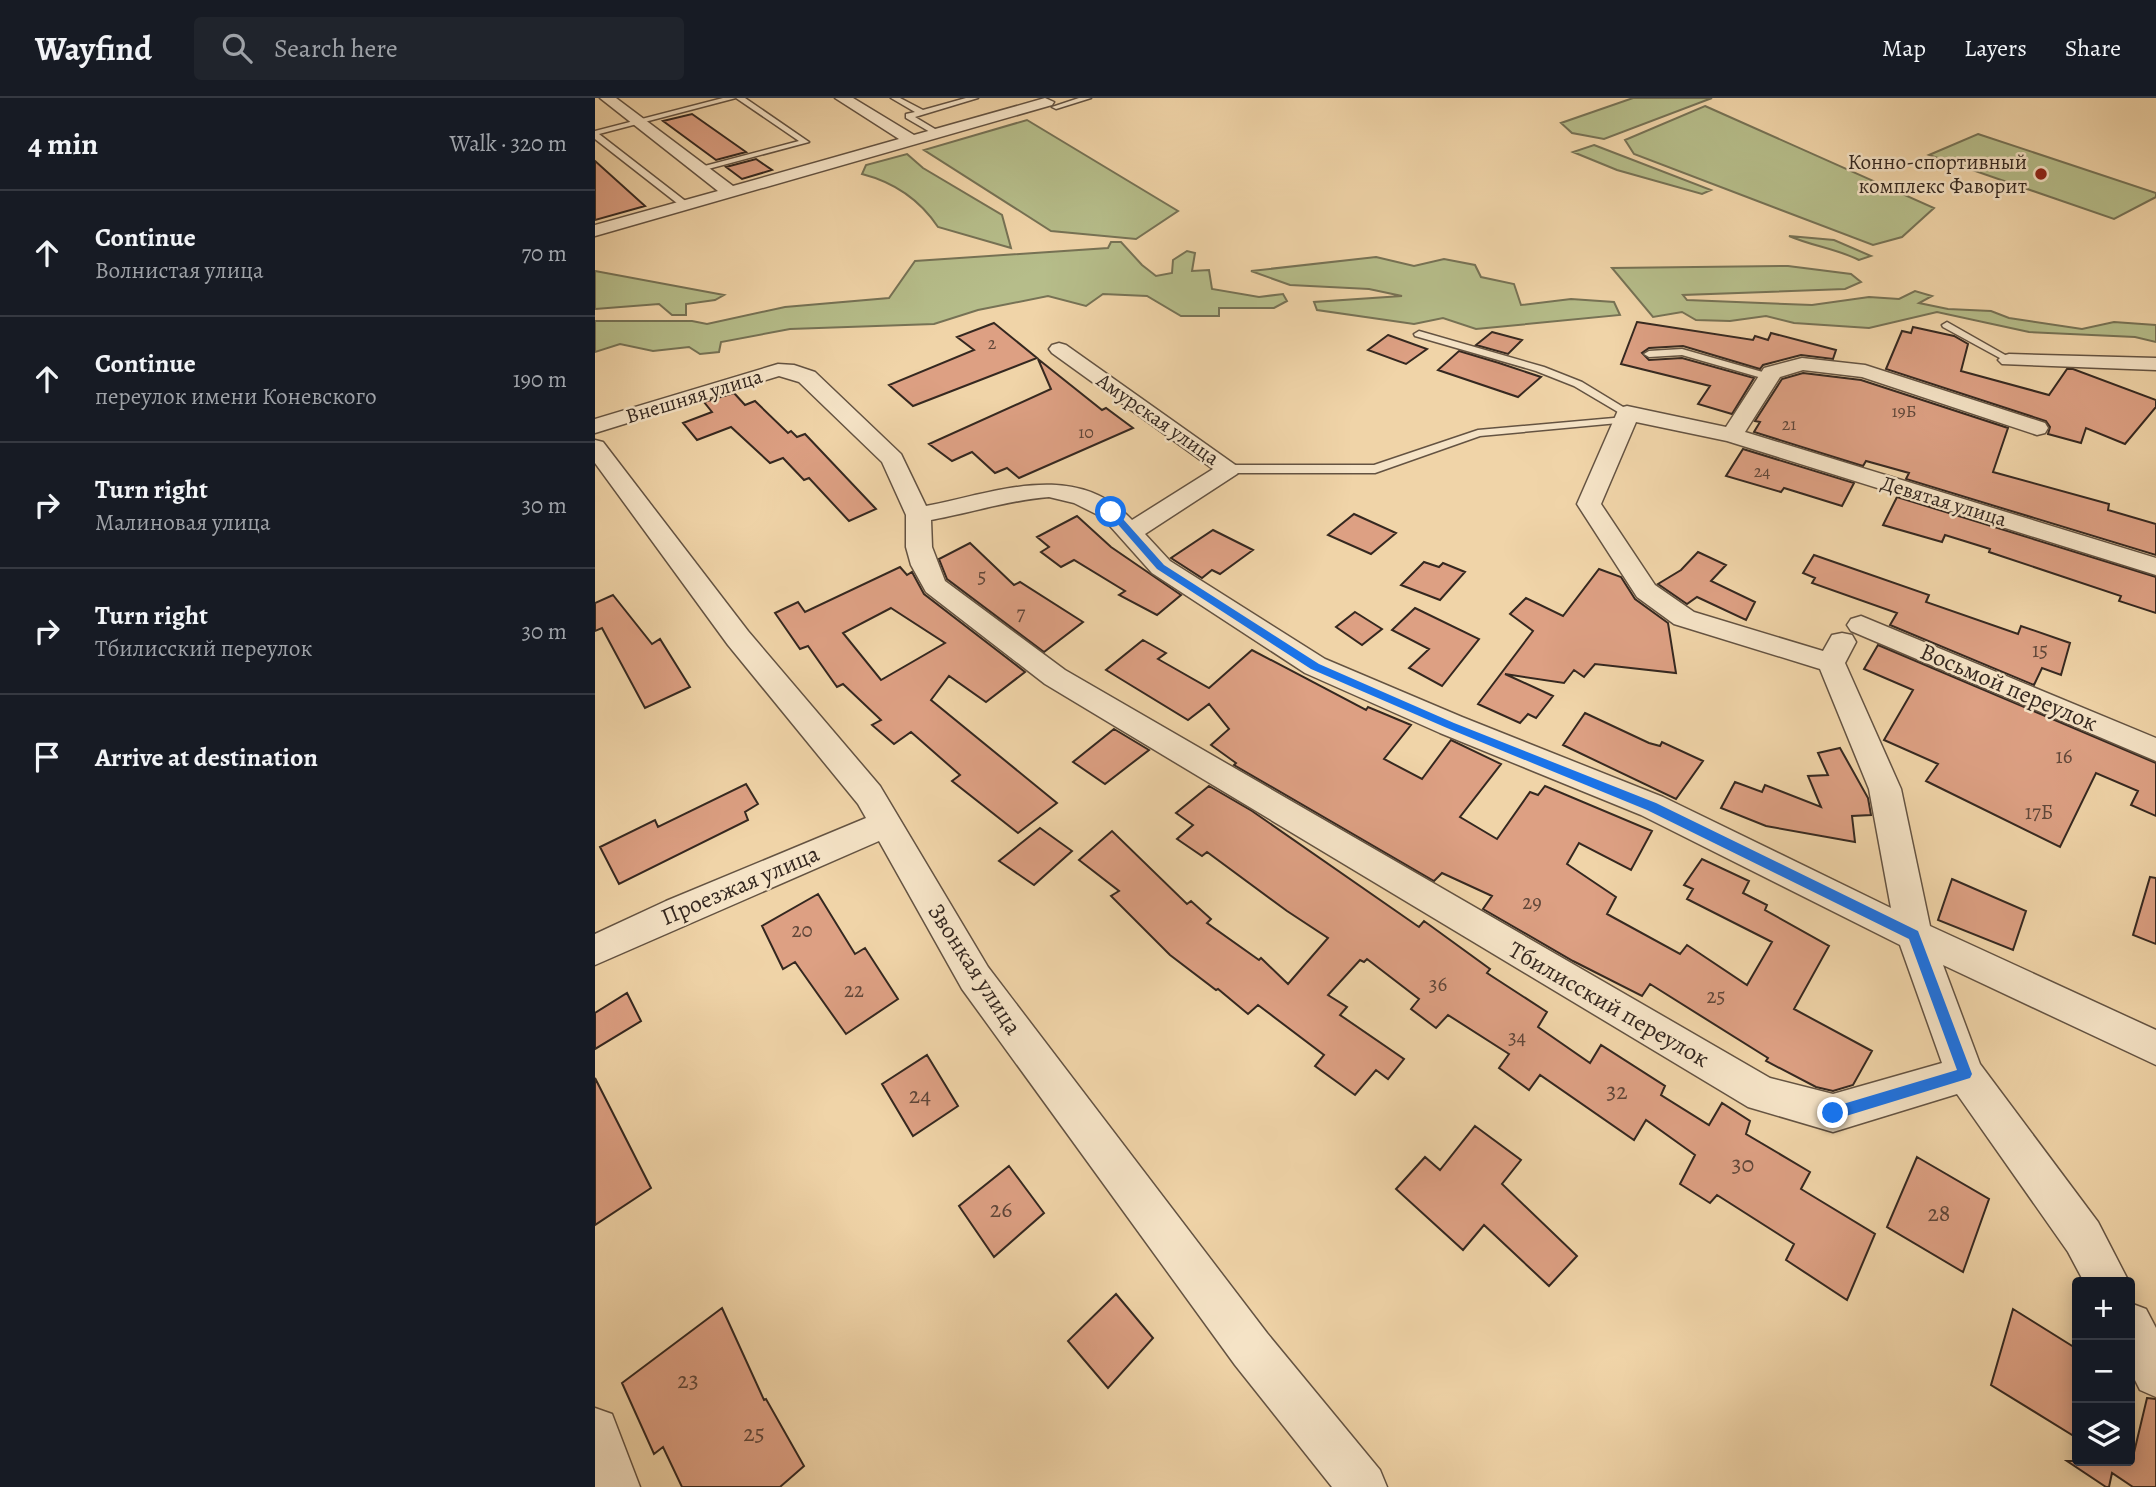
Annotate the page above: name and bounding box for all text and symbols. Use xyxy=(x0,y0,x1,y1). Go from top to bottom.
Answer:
search box xyxy=(194,17,684,80)
text: Wayfind xyxy=(35,26,152,71)
icon: search xyxy=(218,29,256,67)
text: Search here xyxy=(274,31,398,66)
text: Map xyxy=(1882,32,1926,64)
text: Layers xyxy=(1964,32,2027,64)
text: Share xyxy=(2065,32,2121,64)
text: 4 min xyxy=(28,124,98,164)
text: Walk · 320 m xyxy=(450,128,567,159)
place label: Конно-спортивный комплекс Фаворит xyxy=(1848,148,2027,200)
marker: Конно-спортивный комплекс Фаворит xyxy=(2033,166,2049,182)
text: Continue xyxy=(95,220,196,255)
icon: ahead xyxy=(28,234,66,272)
text: 70 m xyxy=(521,238,567,269)
text: Волнистая улица xyxy=(95,255,264,286)
house number: 2 xyxy=(988,331,997,355)
text: Continue xyxy=(95,346,196,381)
icon: ahead xyxy=(28,360,66,398)
street label: Внешняя улица xyxy=(622,362,766,430)
text: 190 m xyxy=(513,364,567,395)
street label: Амурская улица xyxy=(1090,366,1225,472)
text: переулок имени Коневского xyxy=(95,381,377,412)
house number: 19Б xyxy=(1891,399,1917,423)
house number: 21 xyxy=(1782,412,1796,436)
house number: 10 xyxy=(1078,420,1094,444)
house number: 24 xyxy=(1754,459,1770,483)
street label: Девятая улица xyxy=(1878,469,2011,533)
text: Turn right xyxy=(95,472,208,507)
icon: right xyxy=(28,486,66,524)
text: 30 m xyxy=(521,490,567,521)
route start xyxy=(1095,496,1126,527)
text: Малиновая улица xyxy=(95,507,271,538)
house number: 5 xyxy=(977,562,987,590)
text: Turn right xyxy=(95,598,208,633)
house number: 7 xyxy=(1017,599,1026,627)
icon: right xyxy=(28,612,66,650)
text: 30 m xyxy=(521,616,567,647)
text: Тбилисский переулок xyxy=(95,633,312,664)
street label: Восьмой переулок xyxy=(1915,635,2103,739)
house number: 15 xyxy=(2032,636,2048,664)
icon: arrive xyxy=(28,738,66,776)
text: Arrive at destination xyxy=(95,740,318,775)
house number: 16 xyxy=(2056,742,2073,770)
house number: 17Б xyxy=(2025,798,2053,826)
street label: Проезжая улица xyxy=(656,837,824,933)
house number: 29 xyxy=(1522,888,1542,916)
street label: Звонкая улица xyxy=(921,897,1029,1041)
house number: 20 xyxy=(791,916,813,944)
street label: Тбилисский переулок xyxy=(1503,933,1715,1075)
house number: 36 xyxy=(1429,970,1448,998)
house number: 22 xyxy=(844,976,864,1004)
house number: 25 xyxy=(1706,982,1726,1010)
house number: 34 xyxy=(1508,1023,1526,1051)
house number: 32 xyxy=(1606,1075,1628,1107)
house number: 24 xyxy=(909,1079,931,1111)
route end xyxy=(1817,1097,1848,1128)
house number: 30 xyxy=(1732,1148,1754,1180)
house number: 26 xyxy=(990,1193,1012,1225)
house number: 28 xyxy=(1927,1197,1951,1229)
map controls xyxy=(2072,1277,2135,1466)
button: + xyxy=(2072,1277,2135,1340)
button: − xyxy=(2072,1340,2135,1403)
house number: 23 xyxy=(677,1364,699,1396)
button: layers xyxy=(2072,1403,2135,1466)
house number: 25 xyxy=(743,1417,765,1449)

